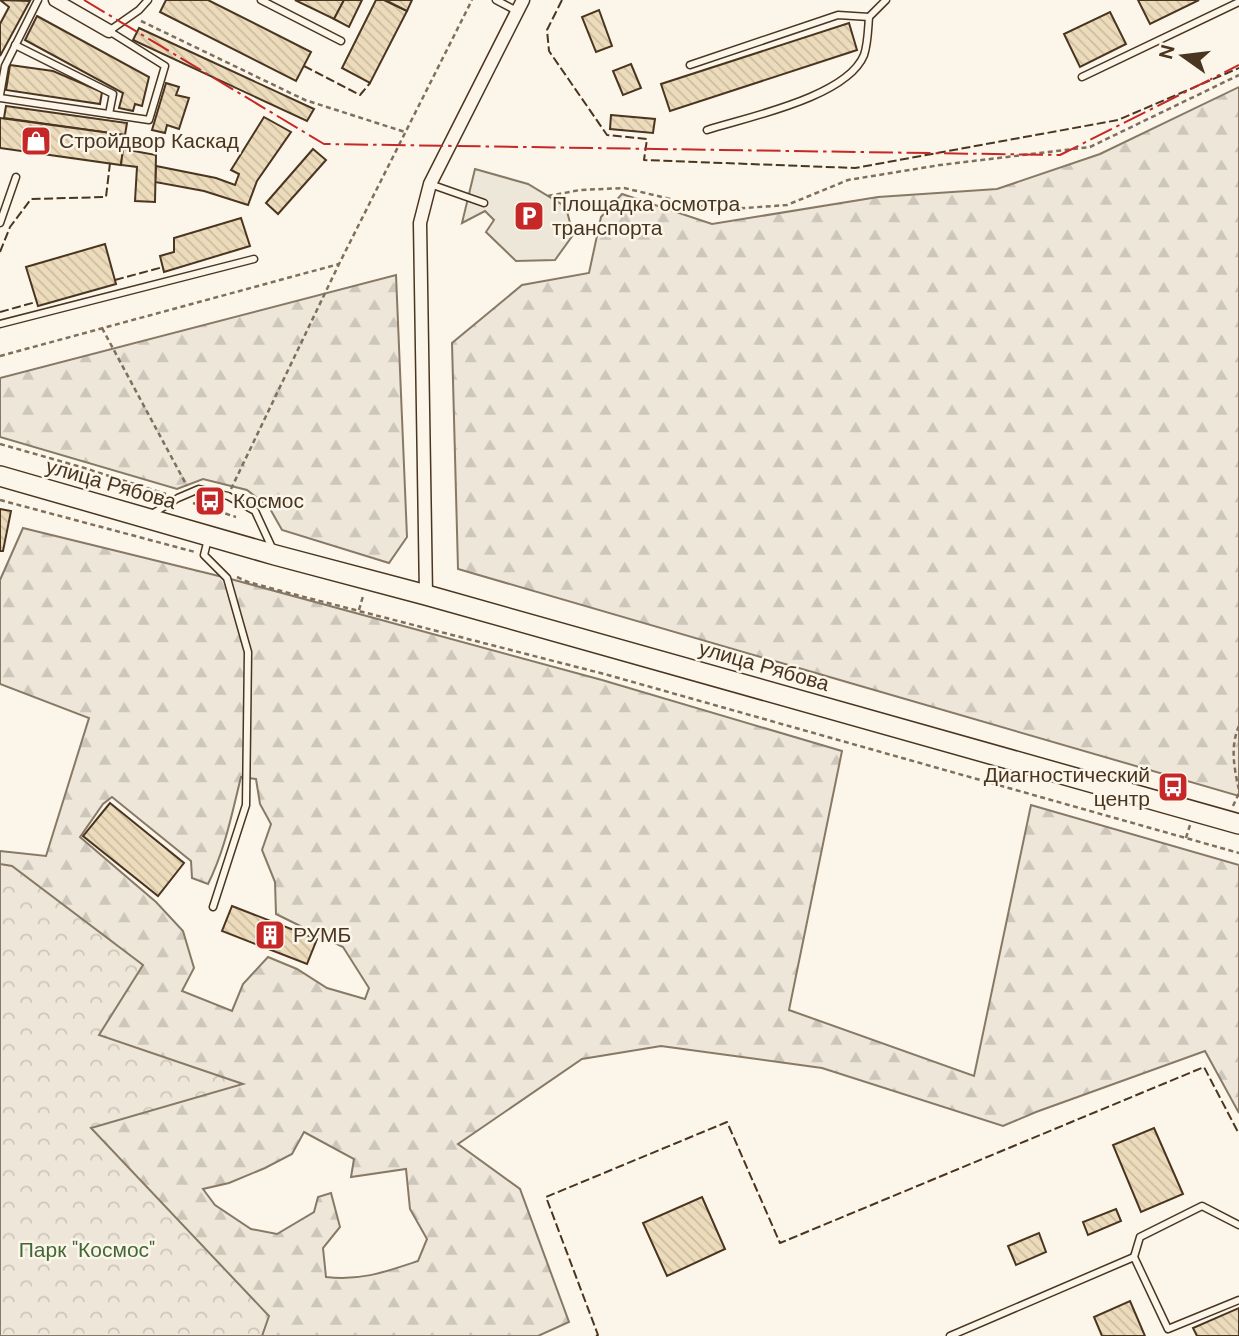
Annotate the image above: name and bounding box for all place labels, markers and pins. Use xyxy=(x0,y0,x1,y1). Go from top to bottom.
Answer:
shop icon: Стройдвор Каскад xyxy=(19,124,53,158)
place label: Стройдвор Каскад xyxy=(59,127,239,155)
place label: Площадка осмотра транспорта xyxy=(552,190,741,242)
parking icon: Площадка осмотра транспорта xyxy=(512,199,546,233)
bus stop icon: Космос xyxy=(193,484,227,518)
place label: Космос xyxy=(233,487,304,515)
place label: Диагностический центр xyxy=(984,761,1150,813)
bus stop icon: Диагностический центр xyxy=(1156,770,1190,804)
building icon: РУМБ xyxy=(253,918,287,952)
place label: РУМБ xyxy=(293,921,351,949)

